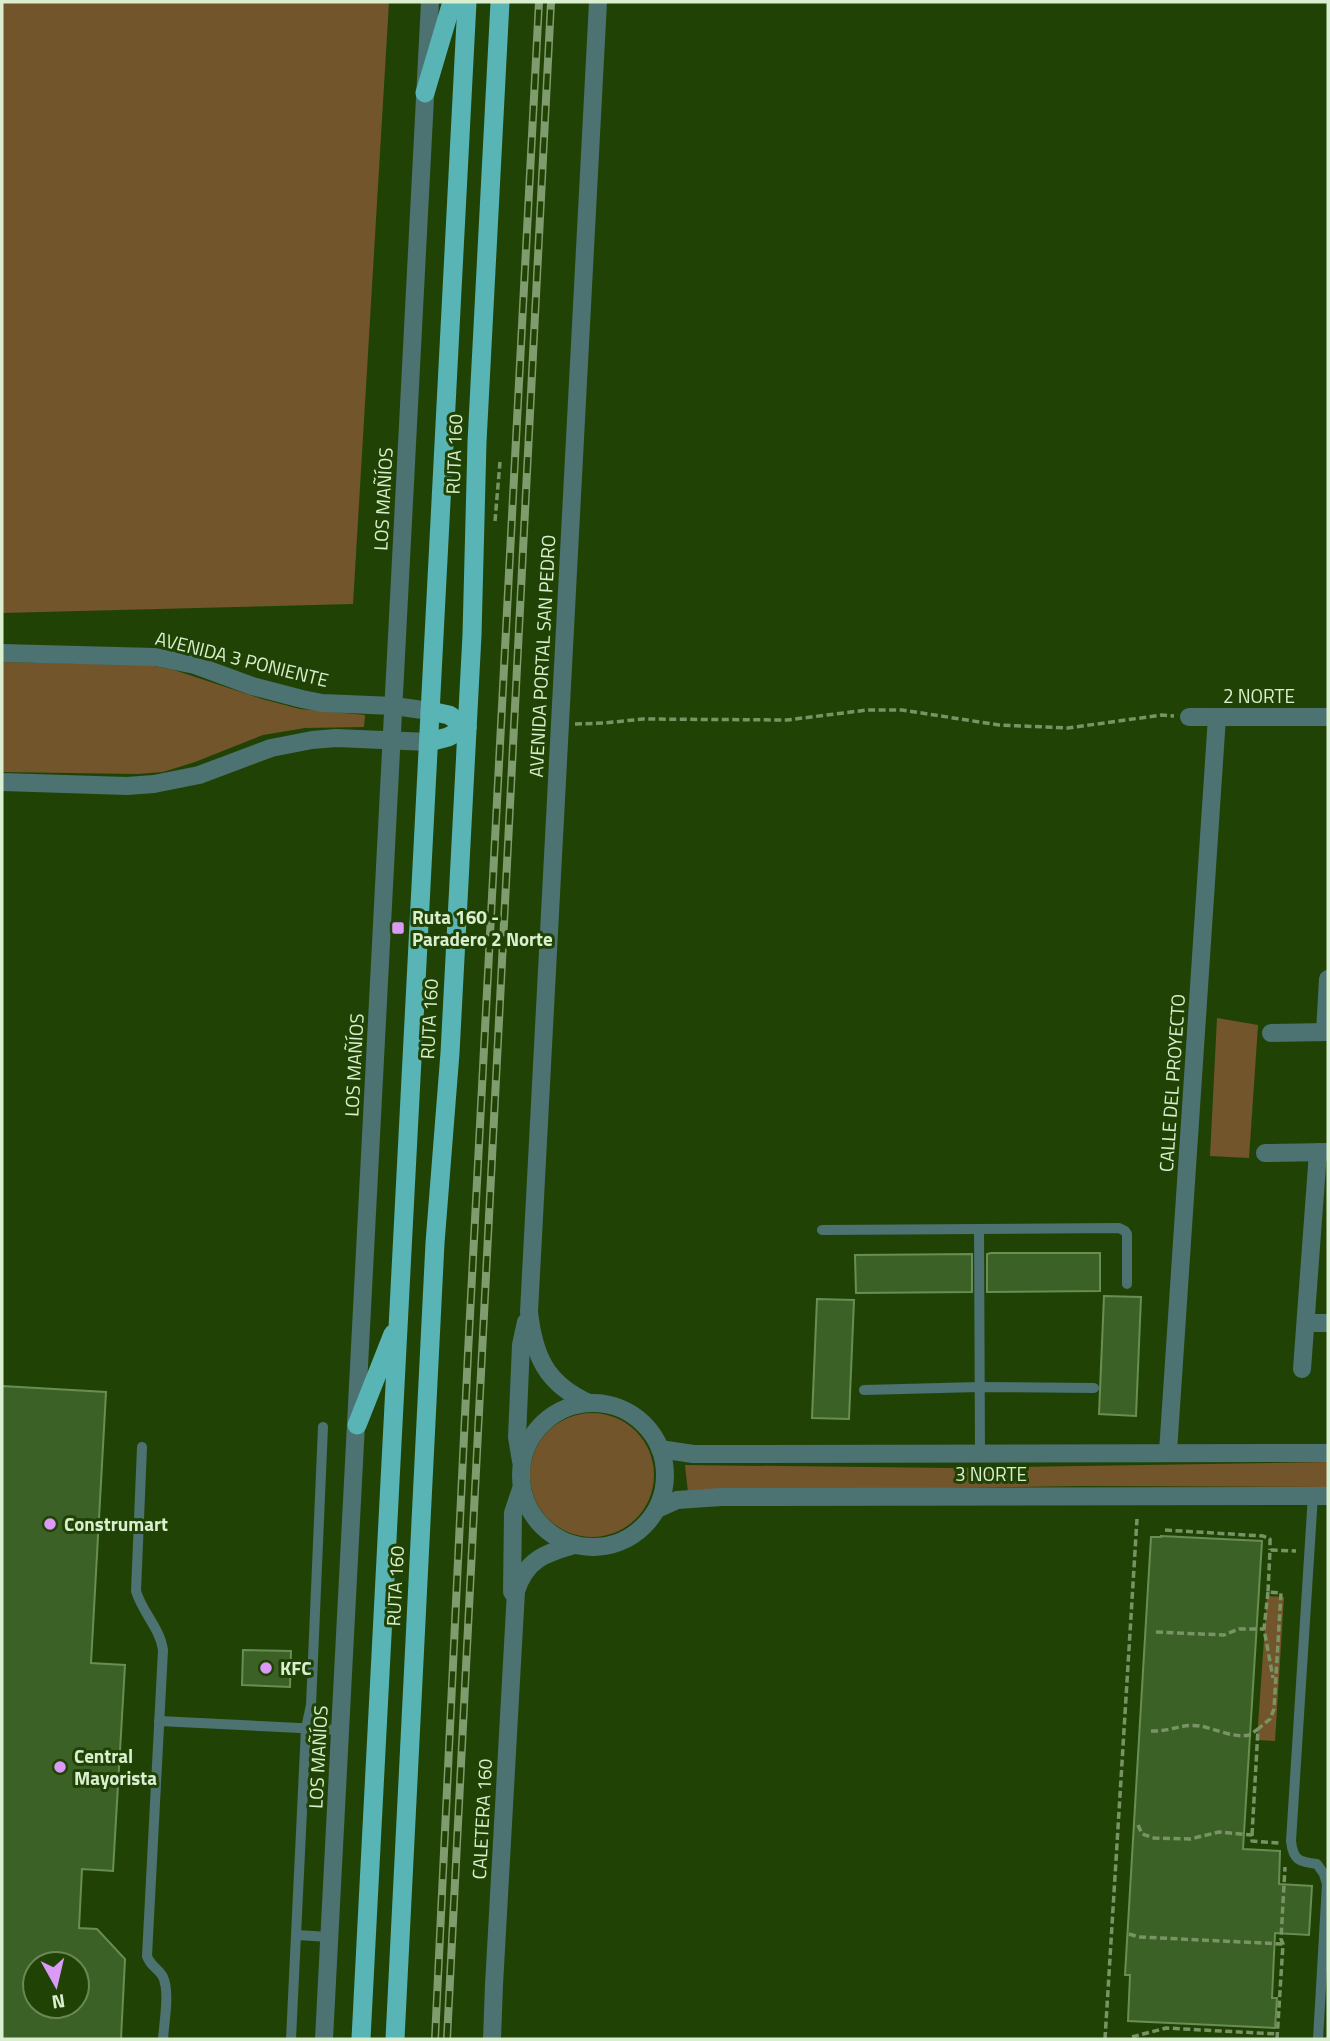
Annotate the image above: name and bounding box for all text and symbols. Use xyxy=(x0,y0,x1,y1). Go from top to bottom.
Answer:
street label: RUTA 160 xyxy=(438,413,469,495)
street label: LOS MAÑÍOS xyxy=(365,447,400,551)
street label: AVENIDA PORTAL SAN PEDRO xyxy=(521,534,562,778)
street label: AVENIDA 3 PONIENTE xyxy=(153,623,332,694)
street label: 2 NORTE xyxy=(1223,681,1295,710)
place label: Ruta 160 - Paradero 2 Norte xyxy=(412,902,553,953)
marker: Ruta 160 - Paradero 2 Norte xyxy=(390,920,406,936)
street label: RUTA 160 xyxy=(412,978,445,1060)
street label: CALLE DEL PROYECTO xyxy=(1151,993,1192,1173)
street label: LOS MAÑÍOS xyxy=(336,1013,371,1117)
street label: 3 NORTE xyxy=(955,1459,1027,1488)
place label: Construmart xyxy=(64,1509,168,1538)
marker: Construmart xyxy=(42,1516,58,1532)
street label: RUTA 160 xyxy=(378,1545,411,1627)
place label: KFC xyxy=(280,1653,312,1682)
marker: KFC xyxy=(258,1660,274,1676)
street label: LOS MAÑÍOS xyxy=(300,1705,335,1809)
place label: Central Mayorista xyxy=(74,1741,157,1792)
street label: CALETERA 160 xyxy=(464,1758,499,1880)
marker: Central Mayorista xyxy=(52,1759,68,1775)
north arrow xyxy=(21,1950,91,2020)
text: N xyxy=(50,1987,67,2018)

